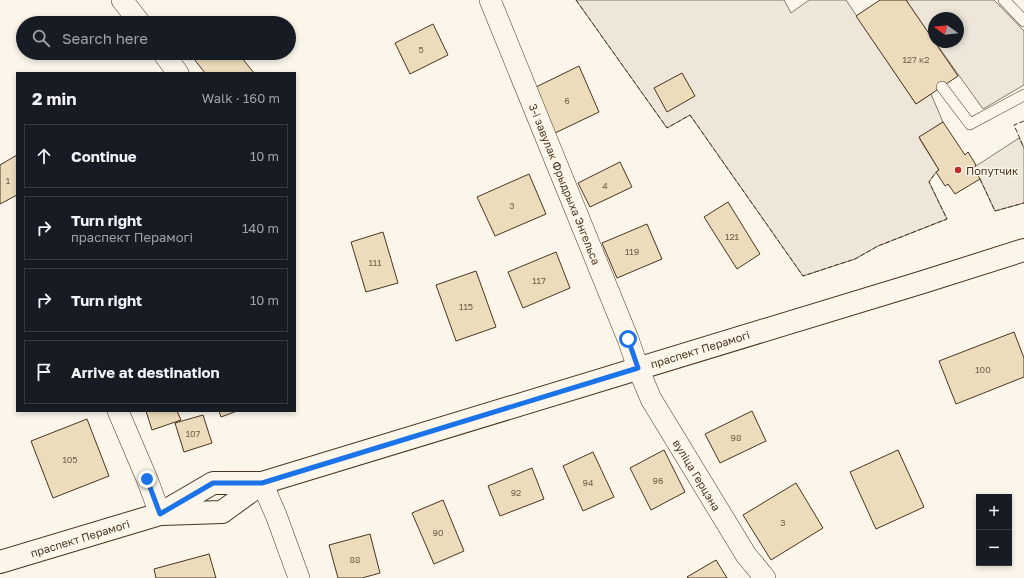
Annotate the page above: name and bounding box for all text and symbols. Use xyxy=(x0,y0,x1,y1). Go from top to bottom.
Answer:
north arrow xyxy=(928,12,964,48)
search box xyxy=(16,16,296,60)
icon: search xyxy=(30,27,52,49)
text: Search here xyxy=(62,29,148,47)
house number: 5 xyxy=(418,44,424,55)
house number: 127 к2 xyxy=(902,54,930,65)
text: 2 min xyxy=(32,88,76,109)
text: Walk · 160 m xyxy=(202,90,280,106)
house number: 6 xyxy=(564,95,570,106)
street label: 3-і завулак Фрыдрыха Энгельса xyxy=(527,102,603,266)
icon: ahead xyxy=(33,145,55,167)
text: Continue xyxy=(71,147,137,165)
text: 10 m xyxy=(250,148,279,164)
place label: Попутчик xyxy=(966,164,1019,177)
marker: Попутчик xyxy=(953,165,963,175)
house number: 1 xyxy=(6,175,11,186)
house number: 4 xyxy=(602,180,608,191)
house number: 3 xyxy=(509,200,515,211)
text: Turn right xyxy=(71,211,142,229)
icon: right xyxy=(33,217,55,239)
text: 140 m xyxy=(242,220,279,236)
text: праспект Перамогі xyxy=(71,229,193,245)
house number: 121 xyxy=(725,231,740,242)
house number: 119 xyxy=(625,246,639,257)
house number: 111 xyxy=(368,257,382,268)
house number: 117 xyxy=(532,275,546,286)
icon: right xyxy=(33,289,55,311)
text: Turn right xyxy=(71,291,142,309)
text: 10 m xyxy=(250,292,279,308)
house number: 115 xyxy=(459,301,473,312)
street label: праспект Перамогі xyxy=(649,328,751,370)
route start xyxy=(619,330,637,348)
icon: arrive xyxy=(33,361,55,383)
text: Arrive at destination xyxy=(71,363,220,381)
house number: 100 xyxy=(975,364,991,375)
house number: 107 xyxy=(186,428,201,439)
house number: 98 xyxy=(731,432,741,443)
street label: вуліца Герцэна xyxy=(671,437,723,513)
house number: 105 xyxy=(62,454,78,465)
route end xyxy=(138,470,156,488)
house number: 96 xyxy=(653,475,663,486)
house number: 94 xyxy=(583,477,594,488)
house number: 92 xyxy=(511,487,521,498)
map controls xyxy=(976,494,1012,566)
button: + xyxy=(976,494,1012,530)
street label: праспект Перамогі xyxy=(29,517,131,559)
house number: 3 xyxy=(780,517,786,528)
house number: 90 xyxy=(432,527,444,538)
button: − xyxy=(976,530,1012,566)
house number: 88 xyxy=(350,554,360,565)

